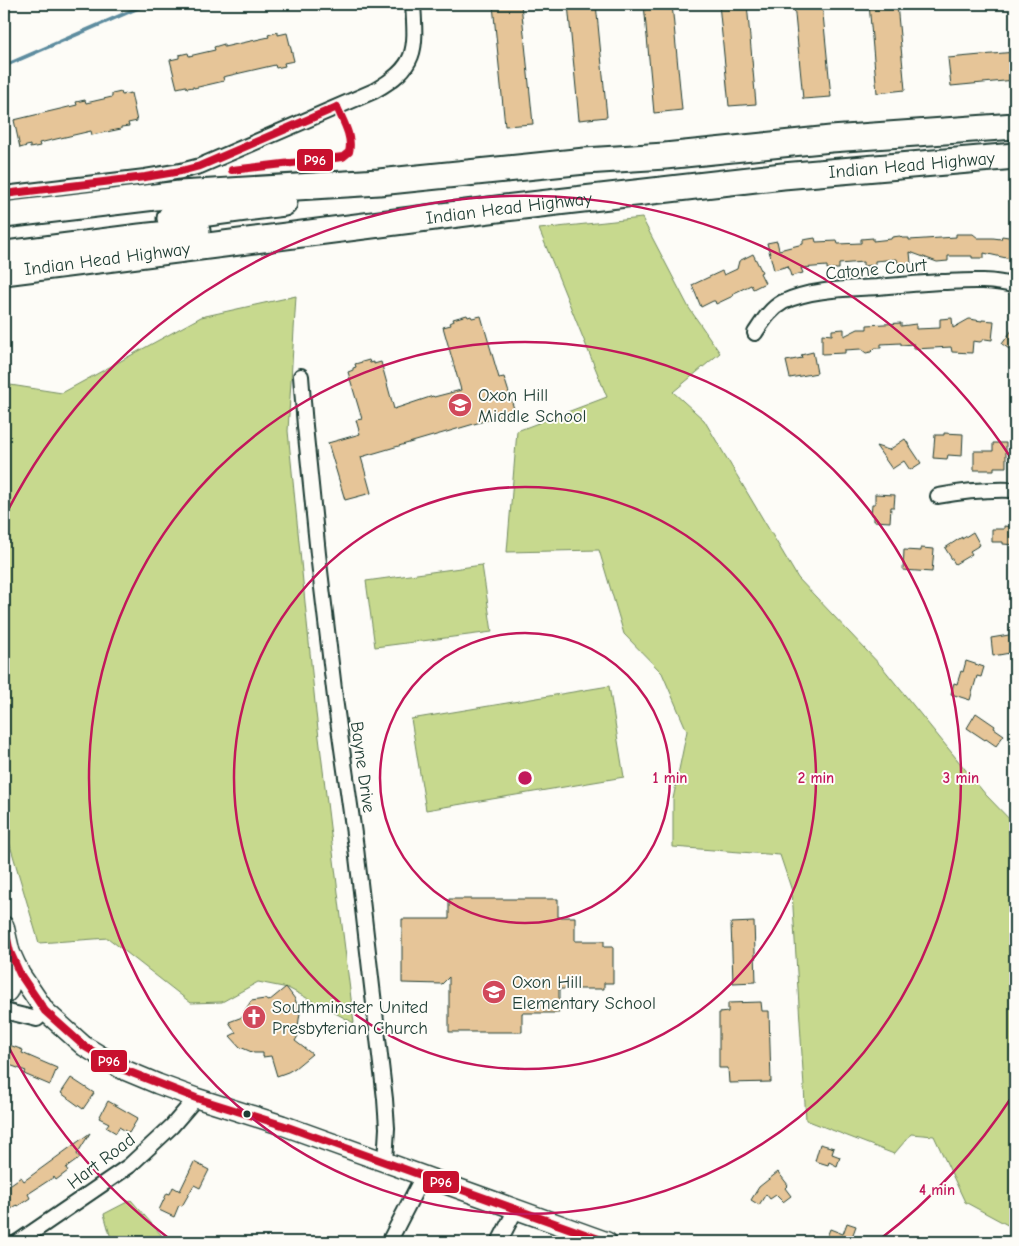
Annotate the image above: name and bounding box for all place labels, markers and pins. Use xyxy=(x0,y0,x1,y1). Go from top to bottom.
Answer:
place label: Oxon Hill Middle School xyxy=(478,385,586,427)
school or university icon: Oxon Hill Middle School xyxy=(447,392,473,418)
centre of rings xyxy=(516,769,534,787)
place label: Oxon Hill Elementary School xyxy=(512,972,656,1014)
school or university icon: Oxon Hill Elementary School xyxy=(481,979,507,1005)
place label: Southminster United Presbyterian Church xyxy=(272,997,428,1039)
church icon: Southminster United Presbyterian Church xyxy=(241,1004,267,1030)
unlabelled marker xyxy=(242,1109,252,1119)

